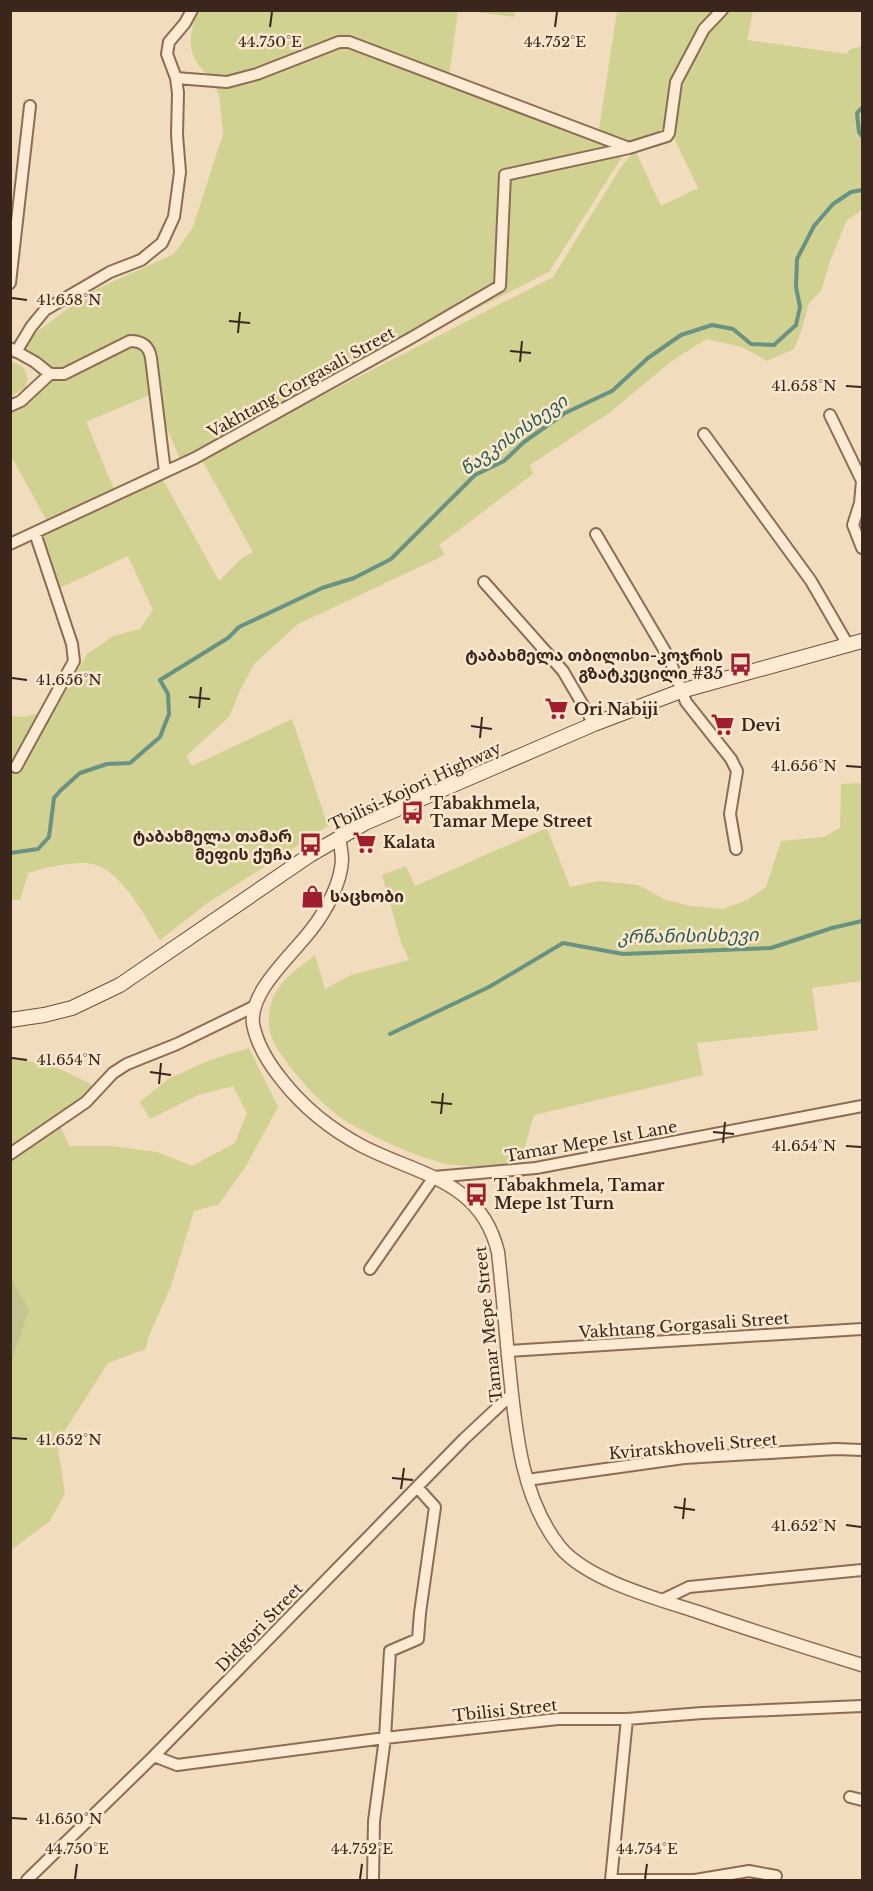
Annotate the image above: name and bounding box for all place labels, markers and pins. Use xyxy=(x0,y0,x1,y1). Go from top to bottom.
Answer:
place label: ტაბახმელა თბილისი-კოჯრის გზატკეცილი #35 xyxy=(465,645,723,684)
bus stop icon: ტაბახმელა თბილისი-კოჯრის გზატკეცილი #35 xyxy=(728,651,754,677)
supermarket icon: Ori Nabiji xyxy=(543,696,569,722)
place label: Ori Nabiji xyxy=(574,699,659,719)
supermarket icon: Devi xyxy=(710,712,736,738)
place label: Devi xyxy=(741,715,781,735)
place label: Tabakhmela, Tamar Mepe Street xyxy=(430,793,593,831)
bus stop icon: Tabakhmela, Tamar Mepe Street xyxy=(399,799,425,825)
place label: ტაბახმელა თამარ მეფის ქუჩა xyxy=(133,826,292,864)
supermarket icon: Kalata xyxy=(352,829,378,855)
bus stop icon: ტაბახმელა თამარ მეფის ქუჩა xyxy=(297,832,323,858)
place label: Kalata xyxy=(383,832,436,852)
shop icon: საცხობი xyxy=(299,883,325,909)
place label: საცხობი xyxy=(330,886,404,906)
place label: Tabakhmela, Tamar Mepe 1st Turn xyxy=(494,1175,665,1213)
bus stop icon: Tabakhmela, Tamar Mepe 1st Turn xyxy=(463,1181,489,1207)

